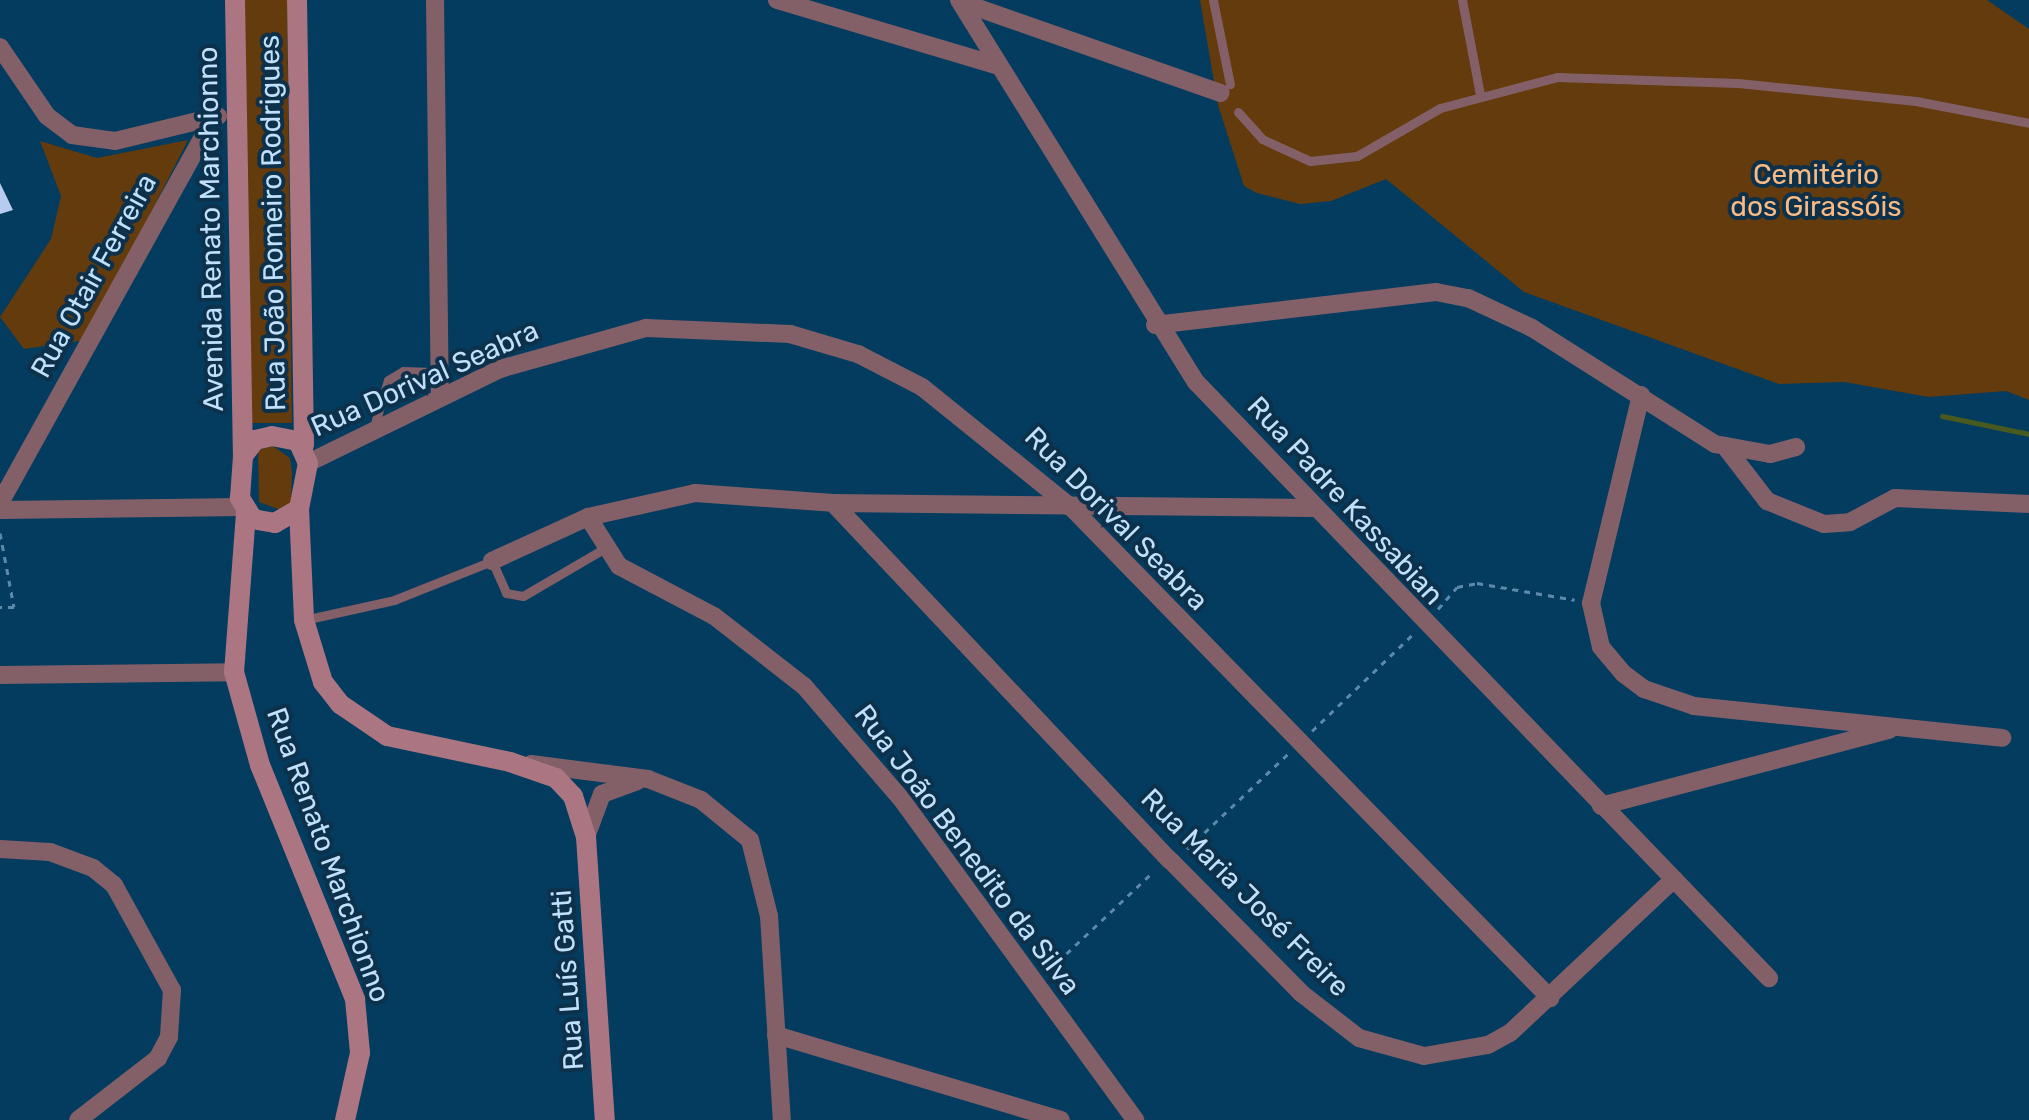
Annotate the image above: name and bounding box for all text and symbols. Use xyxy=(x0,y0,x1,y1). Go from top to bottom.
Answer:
street label: Rua João Romeiro Rodrigues xyxy=(253,35,293,411)
street label: Avenida Renato Marchionno xyxy=(191,46,231,412)
park label: Cemitério dos Girassóis xyxy=(1730,158,1902,224)
street label: Rua Otair Ferreira xyxy=(24,168,164,384)
street label: Rua Dorival Seabra xyxy=(306,314,544,444)
street label: Rua Padre Kassabian xyxy=(1240,390,1450,612)
street label: Rua Dorival Seabra xyxy=(1017,420,1215,618)
street label: Rua João Benedito da Silva xyxy=(847,698,1087,1002)
street label: Rua Renato Marchionno xyxy=(259,703,397,1007)
street label: Rua Maria José Freire xyxy=(1134,782,1356,1004)
street label: Rua Luís Gatti xyxy=(545,889,591,1071)

